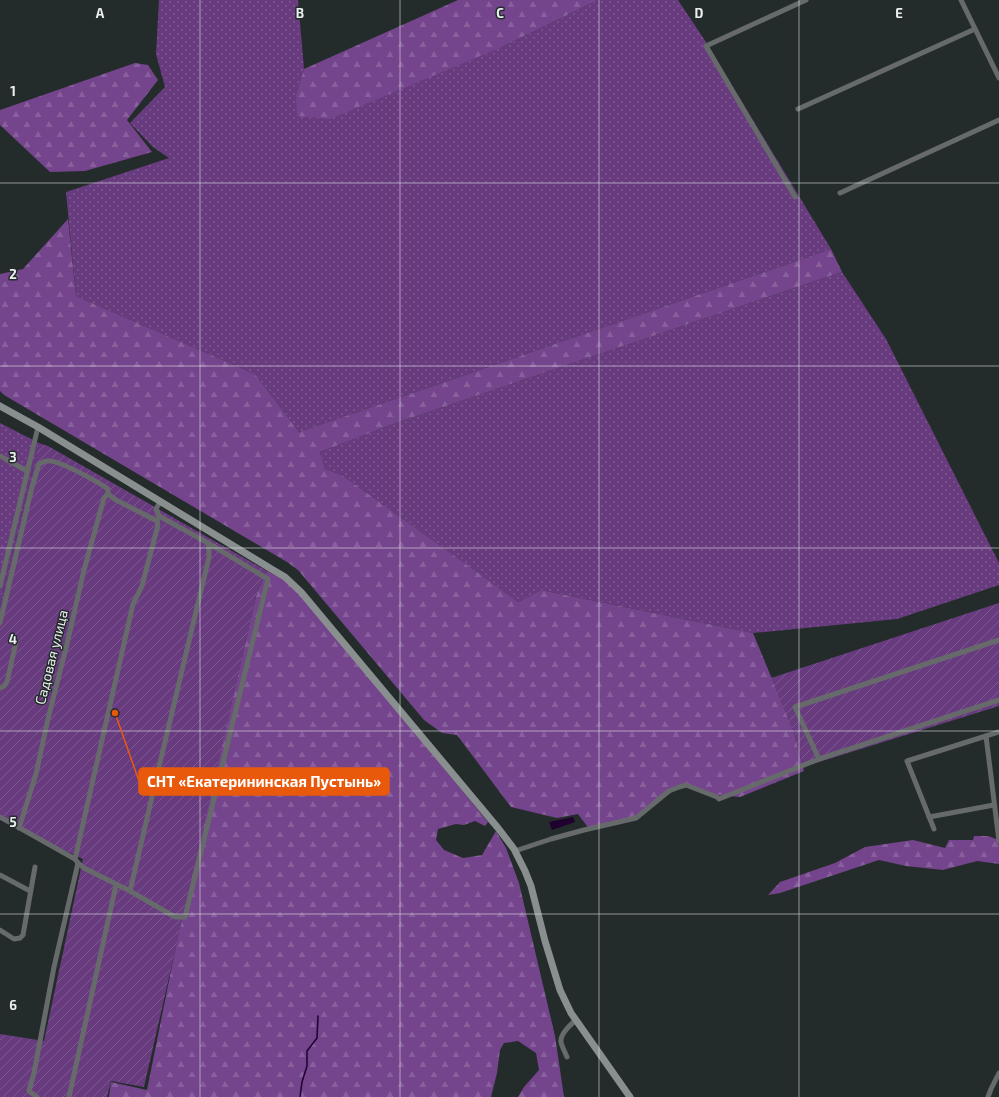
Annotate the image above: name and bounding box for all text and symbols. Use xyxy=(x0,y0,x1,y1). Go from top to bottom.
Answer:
text: A xyxy=(96,5,105,21)
text: B xyxy=(296,5,304,21)
text: C xyxy=(496,5,504,21)
text: D xyxy=(695,5,704,21)
text: E xyxy=(895,5,903,21)
text: 1 xyxy=(10,83,16,99)
text: 2 xyxy=(9,266,17,282)
text: 3 xyxy=(9,449,17,465)
street label: Садовая улица xyxy=(31,608,71,706)
text: 4 xyxy=(9,631,17,647)
callout: СНТ «Екатерининская Пустынь» xyxy=(139,768,389,795)
text: СНТ «Екатерининская Пустынь» xyxy=(147,772,381,790)
text: 5 xyxy=(9,814,17,830)
text: 6 xyxy=(9,997,17,1013)

